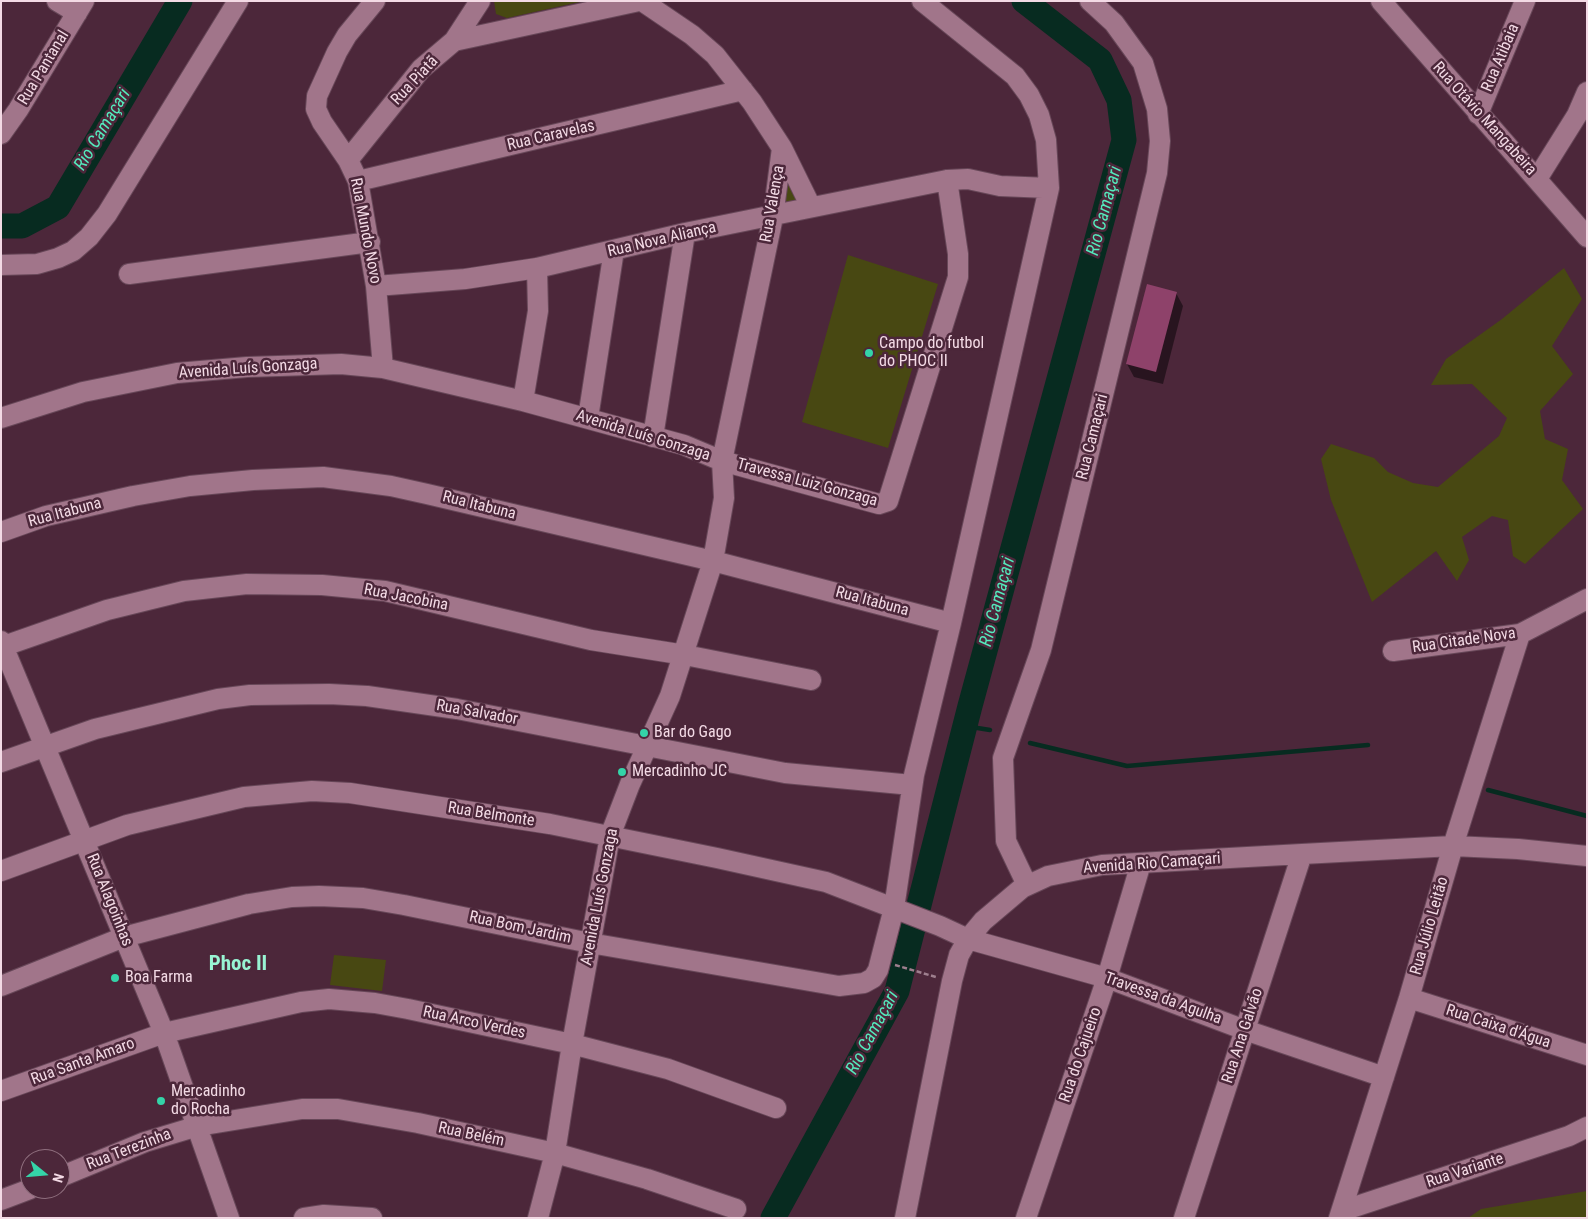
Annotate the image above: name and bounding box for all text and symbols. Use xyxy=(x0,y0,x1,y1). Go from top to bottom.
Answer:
street label: Rua Atibaia xyxy=(1478,21,1524,95)
street label: Rua Pantanal xyxy=(14,27,74,109)
street label: Rua Piatã xyxy=(387,52,443,110)
street label: Rua Otávio Mangabeira xyxy=(1428,58,1540,180)
water label: Rio Camaçari xyxy=(70,85,136,175)
street label: Rua Caravelas xyxy=(505,117,597,155)
street label: Rua Valença xyxy=(757,164,789,244)
water label: Rio Camaçari xyxy=(1083,164,1127,258)
street label: Rua Mundo Novo xyxy=(345,176,385,286)
street label: Rua Nova Aliança xyxy=(606,218,718,262)
place label: Campo do futbol do PHOC II xyxy=(879,334,984,372)
marker: Campo do futbol do PHOC II xyxy=(863,347,875,359)
street label: Avenida Luís Gonzaga xyxy=(178,355,318,383)
street label: Rua Camaçari xyxy=(1073,392,1113,482)
street label: Avenida Luís Gonzaga xyxy=(574,407,712,465)
street label: Travessa Luiz Gonzaga xyxy=(735,455,879,511)
street label: Rua Itabuna xyxy=(440,488,518,524)
street label: Rua Itabuna xyxy=(26,494,104,532)
water label: Rio Camaçari xyxy=(976,555,1020,649)
street label: Rua Jacobina xyxy=(362,580,450,616)
street label: Rua Itabuna xyxy=(833,583,911,621)
street label: Rua Citade Nova xyxy=(1411,624,1517,658)
street label: Rua Salvador xyxy=(435,696,519,730)
place label: Bar do Gago xyxy=(654,723,732,743)
marker: Bar do Gago xyxy=(638,727,650,739)
place label: Mercadinho JC xyxy=(632,762,727,782)
marker: Mercadinho JC xyxy=(616,766,628,778)
street label: Rua Belmonte xyxy=(446,799,536,831)
street label: Avenida Luís Gonzaga xyxy=(577,827,623,967)
street label: Avenida Rio Camaçari xyxy=(1083,850,1221,878)
street label: Rua Alagoinhas xyxy=(82,851,136,949)
street label: Rua Júlio Leitão xyxy=(1407,875,1453,977)
street label: Rua Bom Jardim xyxy=(467,908,573,948)
district label: Phoc II xyxy=(209,952,267,978)
place label: Boa Farma xyxy=(125,968,193,988)
street label: Travessa da Agulha xyxy=(1102,969,1224,1029)
marker: Boa Farma xyxy=(109,972,121,984)
street label: Rua Ana Galvão xyxy=(1219,986,1267,1086)
water label: Rio Camaçari xyxy=(842,987,904,1079)
street label: Rua Caixa d'Água xyxy=(1443,1001,1553,1053)
street label: Rua Arco Verdes xyxy=(421,1003,527,1043)
street label: Rua do Cajueiro xyxy=(1056,1005,1106,1105)
street label: Rua Santa Amaro xyxy=(28,1034,138,1090)
place label: Mercadinho do Rocha xyxy=(171,1082,245,1120)
marker: Mercadinho do Rocha xyxy=(155,1095,167,1107)
street label: Rua Belém xyxy=(436,1119,506,1151)
street label: Rua Terezinha xyxy=(84,1125,174,1175)
north arrow xyxy=(20,1149,70,1199)
street label: Rua Variante xyxy=(1424,1150,1506,1192)
text: N xyxy=(49,1172,67,1185)

